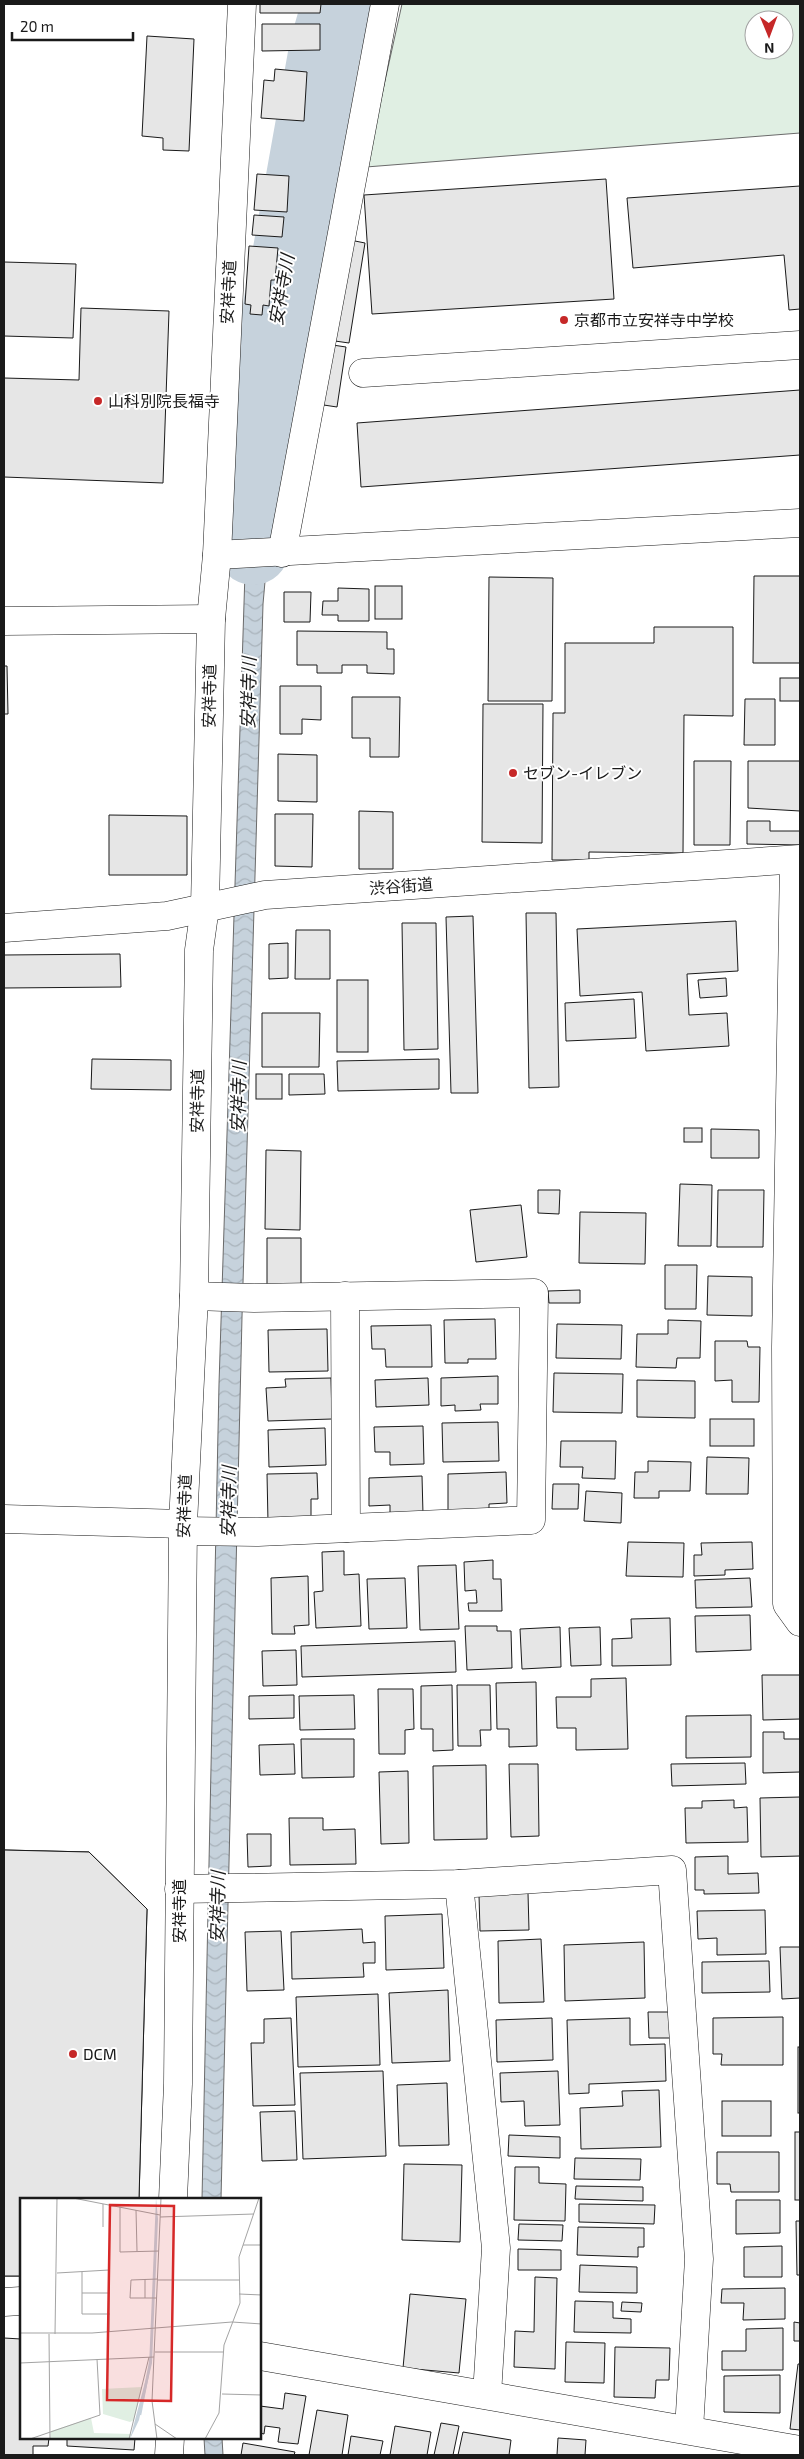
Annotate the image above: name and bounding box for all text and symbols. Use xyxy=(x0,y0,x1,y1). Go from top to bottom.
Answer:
scale bar xyxy=(12,10,134,42)
north arrow xyxy=(744,10,794,60)
text: 20 m xyxy=(20,17,54,35)
text: N xyxy=(764,40,774,57)
water label: 安祥寺川 xyxy=(264,250,298,327)
street label: 安祥寺道 xyxy=(216,260,239,324)
place label: 京都市立安祥寺中学校 xyxy=(574,310,734,329)
marker: 京都市立安祥寺中学校 xyxy=(558,314,570,326)
place label: 山科別院長福寺 xyxy=(108,391,220,410)
marker: 山科別院長福寺 xyxy=(92,395,104,407)
water label: 安祥寺川 xyxy=(236,655,260,729)
street label: 安祥寺道 xyxy=(198,664,219,728)
place label: セブン-イレブン xyxy=(523,763,642,782)
marker: セブン-イレブン xyxy=(507,767,519,779)
street label: 渋谷街道 xyxy=(368,874,434,897)
water label: 安祥寺川 xyxy=(226,1059,250,1133)
street label: 安祥寺道 xyxy=(186,1069,207,1133)
water label: 安祥寺川 xyxy=(216,1464,240,1538)
street label: 安祥寺道 xyxy=(173,1474,194,1538)
water label: 安祥寺川 xyxy=(205,1869,229,1943)
street label: 安祥寺道 xyxy=(169,1879,188,1943)
place label: DCM xyxy=(83,2044,117,2063)
marker: DCM xyxy=(67,2048,79,2060)
inset map xyxy=(20,2198,261,2439)

